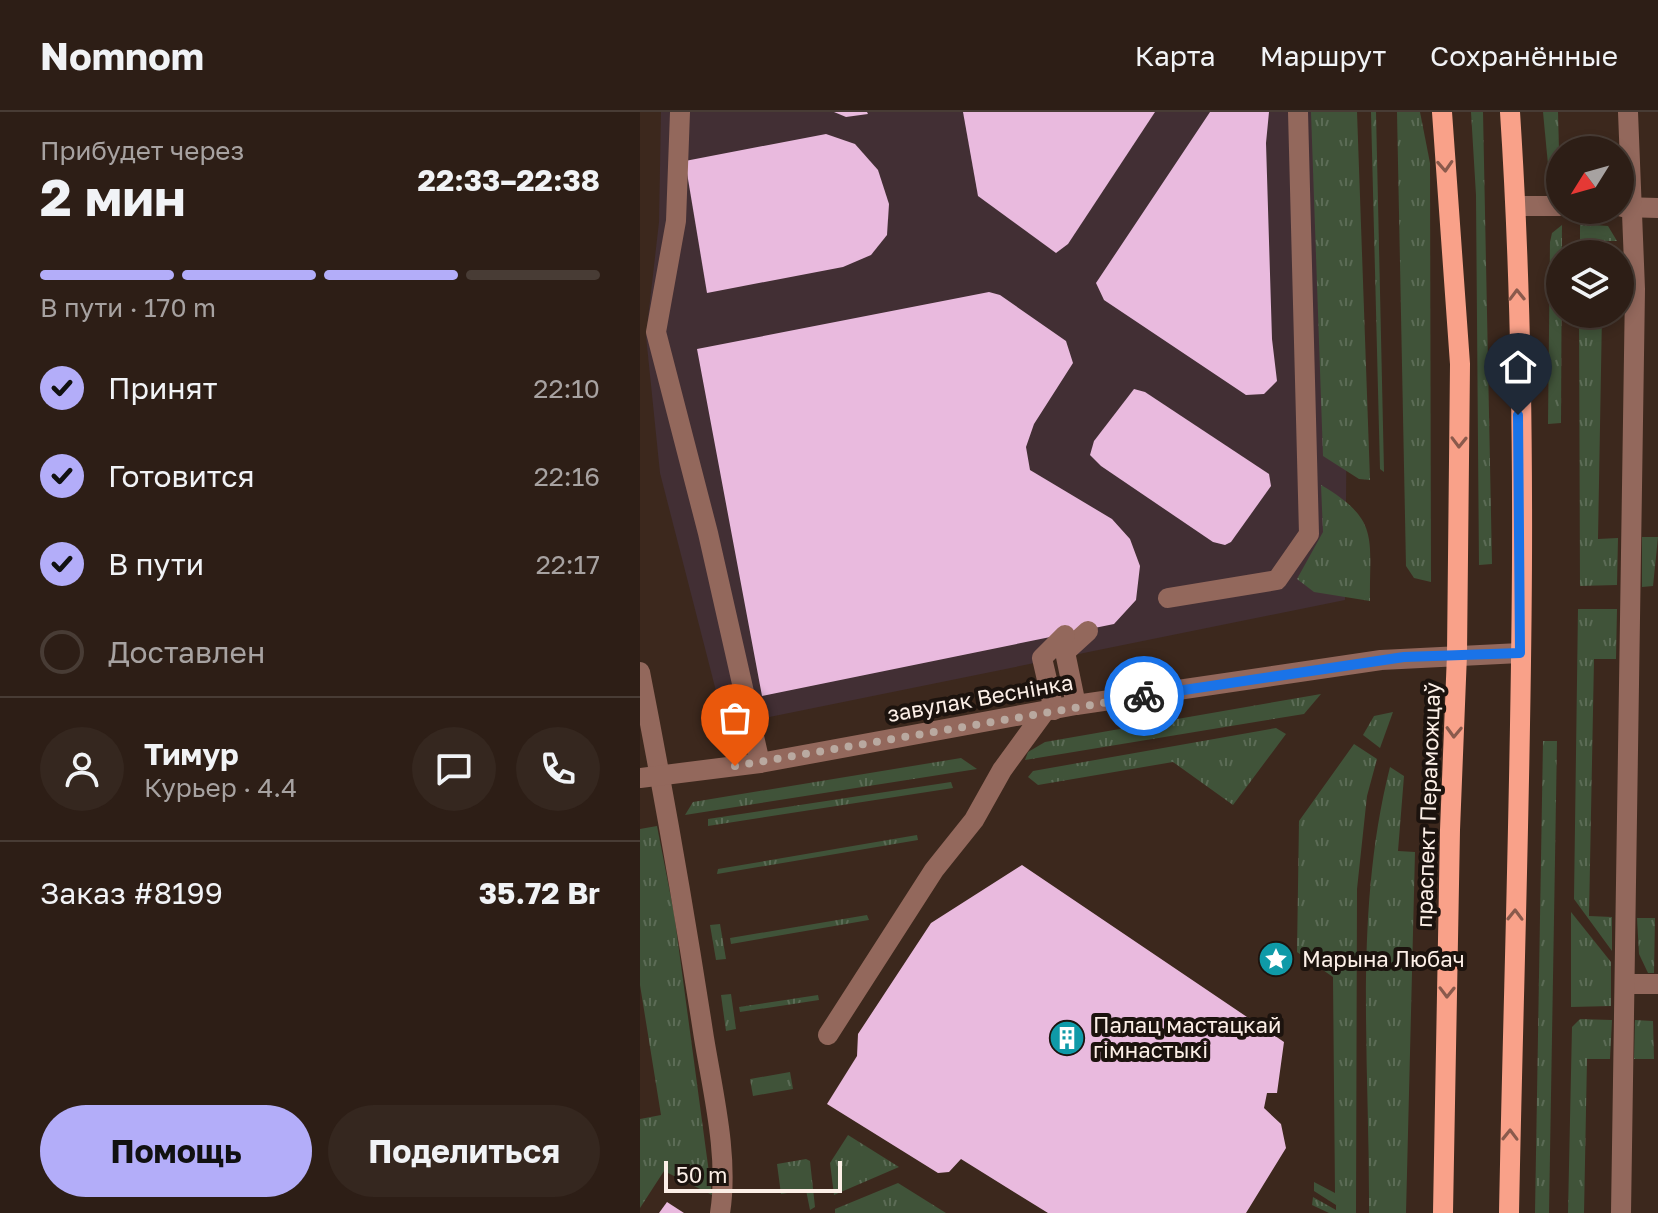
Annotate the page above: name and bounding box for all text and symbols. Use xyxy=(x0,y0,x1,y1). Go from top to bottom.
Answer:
text: Nomnom xyxy=(40,33,204,78)
text: Карта xyxy=(1135,39,1216,72)
text: Маршрут xyxy=(1260,39,1386,72)
text: Сохранённые xyxy=(1430,39,1618,72)
text: Прибудет через xyxy=(40,135,244,166)
north arrow xyxy=(1546,136,1634,224)
map controls xyxy=(1546,136,1634,328)
one-way arrow xyxy=(1436,160,1453,173)
text: 22:33–22:38 xyxy=(418,162,600,198)
text: 2 мин xyxy=(40,165,186,227)
button: layers xyxy=(1546,240,1634,328)
one-way arrow xyxy=(1508,288,1526,301)
text: В пути · 170 m xyxy=(40,292,216,323)
pin xyxy=(1484,333,1552,415)
icon: home xyxy=(1496,345,1540,389)
icon: check xyxy=(40,366,84,410)
text: Принят xyxy=(108,370,217,406)
text: 22:10 xyxy=(533,373,600,404)
one-way arrow xyxy=(1450,436,1467,449)
icon: check xyxy=(40,454,84,498)
text: Готовится xyxy=(108,458,255,494)
text: 22:16 xyxy=(534,461,600,492)
icon: check xyxy=(40,542,84,586)
text: В пути xyxy=(108,546,204,582)
text: 22:17 xyxy=(536,549,600,580)
text: Доставлен xyxy=(108,634,265,670)
courier xyxy=(1104,656,1184,736)
street label: завулак Веснінка xyxy=(885,668,1075,727)
icon: bike xyxy=(1122,674,1166,718)
street label: праспект Пераможцаў xyxy=(1410,682,1445,928)
pin xyxy=(701,684,769,766)
icon: bag xyxy=(713,696,757,740)
one-way arrow xyxy=(1445,726,1462,739)
button: person xyxy=(40,727,124,811)
button: chat xyxy=(412,727,496,811)
button: phone xyxy=(516,727,600,811)
text: Тимур xyxy=(144,736,239,772)
text: Курьер · 4.4 xyxy=(144,772,297,803)
text: Заказ #8199 xyxy=(40,875,223,911)
text: 35.72 Br xyxy=(479,875,600,911)
one-way arrow xyxy=(1506,908,1523,921)
place icon: Марына Любач xyxy=(1257,940,1295,978)
place label: Марына Любач xyxy=(1302,945,1465,972)
one-way arrow xyxy=(1438,986,1456,999)
place label: Палац мастацкай гімнастыкі xyxy=(1093,1011,1281,1063)
building icon: Палац мастацкай гімнастыкі xyxy=(1048,1019,1086,1057)
button: Помощь xyxy=(40,1105,312,1197)
button: Поделиться xyxy=(328,1105,600,1197)
one-way arrow xyxy=(1501,1128,1519,1141)
scale bar xyxy=(664,1157,842,1193)
text: 50 m xyxy=(676,1161,727,1188)

